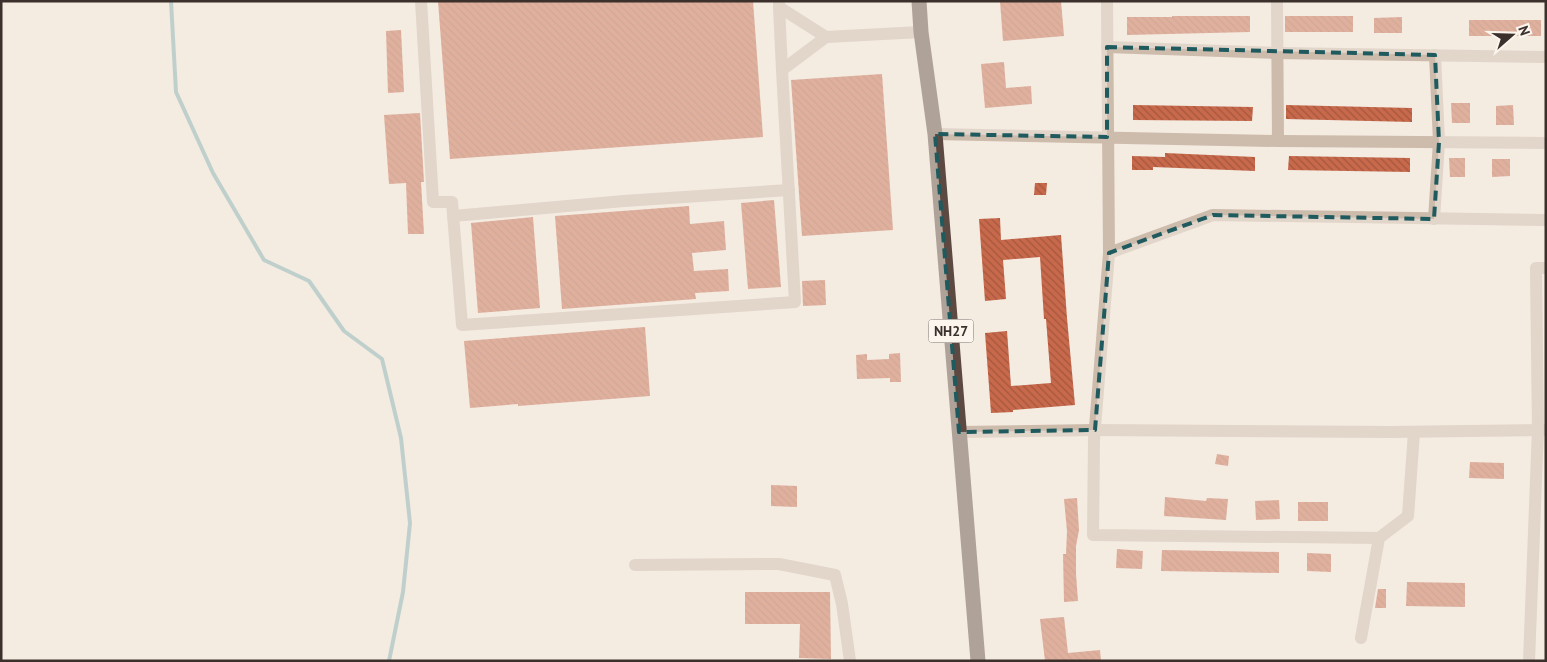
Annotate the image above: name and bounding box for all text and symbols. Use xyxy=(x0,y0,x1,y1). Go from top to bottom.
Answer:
north arrow xyxy=(1487,10,1537,60)
text: N xyxy=(1514,23,1534,38)
road number: NH27 xyxy=(928,320,974,342)

